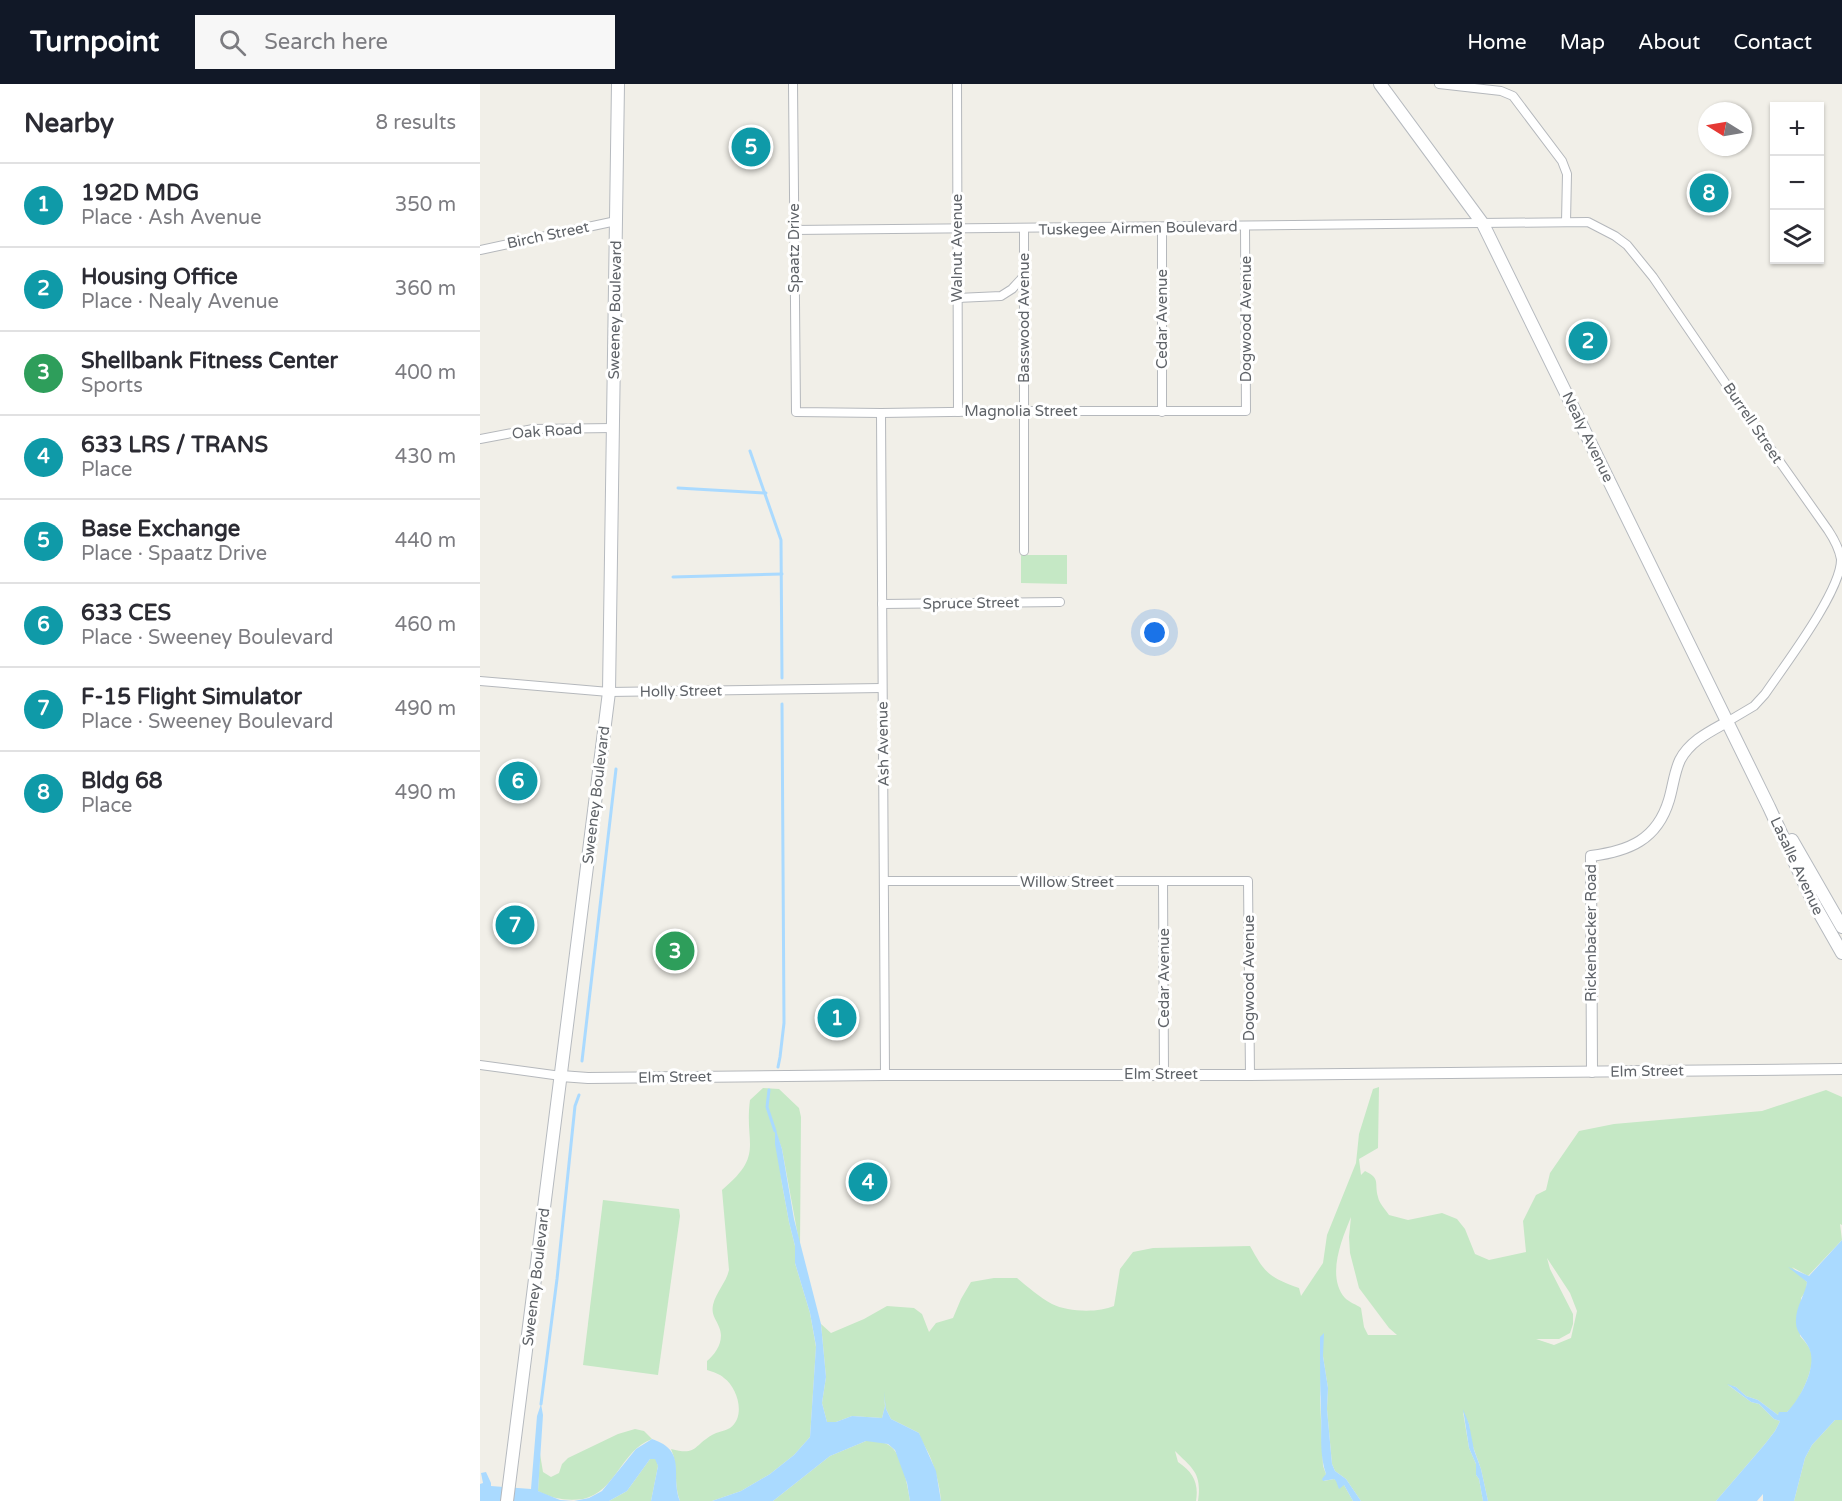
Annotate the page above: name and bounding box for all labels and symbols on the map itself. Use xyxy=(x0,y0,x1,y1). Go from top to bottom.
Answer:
north arrow xyxy=(1698,102,1752,156)
pin: 5 xyxy=(732,124,770,170)
pin: 8 xyxy=(1690,170,1728,216)
street label: Walnut Avenue xyxy=(948,194,966,302)
street label: Spaatz Drive xyxy=(785,203,803,293)
street label: Birch Street xyxy=(505,217,591,252)
street label: Tuskegee Airmen Boulevard xyxy=(1038,217,1238,239)
street label: Sweeney Boulevard xyxy=(605,240,625,380)
street label: Basswood Avenue xyxy=(1015,253,1033,383)
street label: Dogwood Avenue xyxy=(1237,256,1255,382)
street label: Cedar Avenue xyxy=(1153,269,1171,369)
pin: 2 xyxy=(1568,318,1608,364)
street label: Burrell Street xyxy=(1719,379,1787,467)
street label: Nealy Avenue xyxy=(1558,389,1618,485)
street label: Magnolia Street xyxy=(964,402,1078,420)
street label: Oak Road xyxy=(511,420,583,442)
street label: Spruce Street xyxy=(923,593,1020,613)
your location xyxy=(1140,618,1169,647)
street label: Holly Street xyxy=(640,681,723,701)
street label: Ash Avenue xyxy=(873,701,893,787)
street label: Sweeney Boulevard xyxy=(579,725,613,865)
pin: 6 xyxy=(498,758,537,804)
street label: Lasalle Avenue xyxy=(1766,814,1828,918)
street label: Rickenbacker Road xyxy=(1582,864,1600,1002)
street label: Willow Street xyxy=(1020,873,1114,891)
pin: 7 xyxy=(495,902,534,948)
street label: Dogwood Avenue xyxy=(1240,915,1258,1041)
pin: 3 xyxy=(656,928,694,974)
street label: Cedar Avenue xyxy=(1155,928,1173,1028)
pin: 1 xyxy=(818,996,856,1040)
street label: Elm Street xyxy=(1610,1061,1684,1081)
street label: Elm Street xyxy=(1124,1065,1198,1083)
street label: Elm Street xyxy=(638,1067,712,1087)
pin: 4 xyxy=(848,1160,888,1204)
street label: Sweeney Boulevard xyxy=(519,1207,553,1347)

